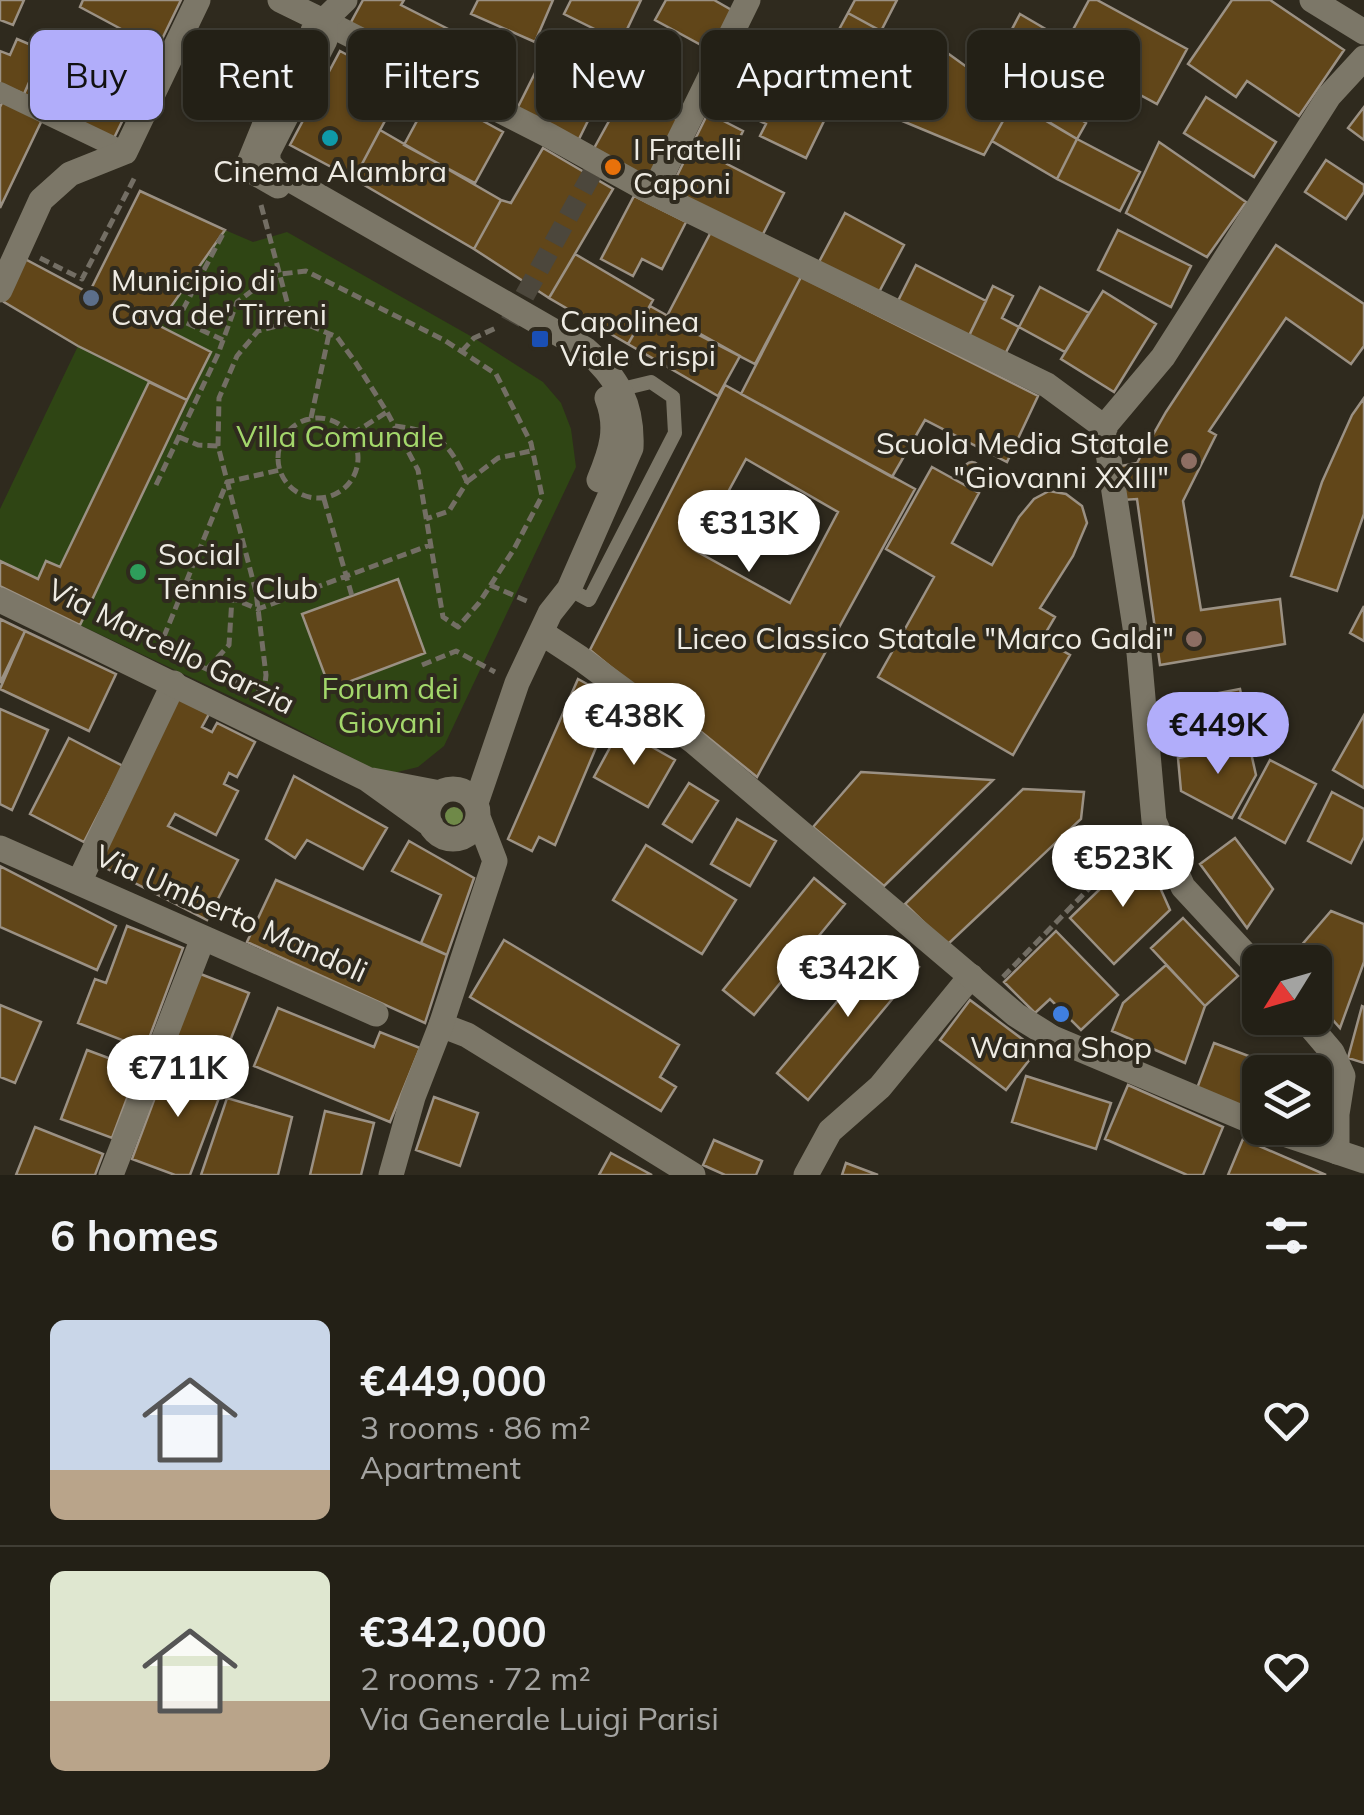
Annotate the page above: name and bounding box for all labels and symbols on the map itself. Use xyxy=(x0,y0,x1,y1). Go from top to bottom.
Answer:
marker: Cinema Alambra xyxy=(319,127,341,149)
place label: I Fratelli Caponi xyxy=(633,130,742,202)
place label: Cinema Alambra xyxy=(213,152,447,190)
marker: I Fratelli Caponi xyxy=(602,156,624,178)
place label: Municipio di Cava de' Tirreni xyxy=(111,261,327,333)
marker: Municipio di Cava de' Tirreni xyxy=(80,287,102,309)
place label: Capolinea Viale Crispi xyxy=(560,302,716,374)
marker: Capolinea Viale Crispi xyxy=(529,328,551,350)
park label: Villa Comunale xyxy=(236,417,444,455)
place label: Scuola Media Statale "Giovanni XXIII" xyxy=(876,424,1169,496)
marker: Scuola Media Statale "Giovanni XXIII" xyxy=(1178,450,1200,472)
pin: €313K xyxy=(679,490,819,575)
place label: Social Tennis Club xyxy=(158,535,318,607)
marker: Social Tennis Club xyxy=(127,561,149,583)
street label: Via Marcello Garzia xyxy=(42,570,301,722)
place label: Liceo Classico Statale "Marco Galdi" xyxy=(676,619,1174,657)
marker: Liceo Classico Statale "Marco Galdi" xyxy=(1183,628,1205,650)
park label: Forum dei Giovani xyxy=(321,669,459,741)
pin: €438K xyxy=(564,683,704,768)
pin: €449K xyxy=(1148,692,1288,777)
pin: €523K xyxy=(1053,825,1193,910)
street label: Via Umberto Mandoli xyxy=(89,836,374,990)
pin: €342K xyxy=(778,935,918,1020)
north arrow xyxy=(1242,945,1332,1035)
marker: Wanna Shop xyxy=(1050,1003,1072,1025)
place label: Wanna Shop xyxy=(970,1028,1152,1066)
pin: €711K xyxy=(108,1035,248,1120)

